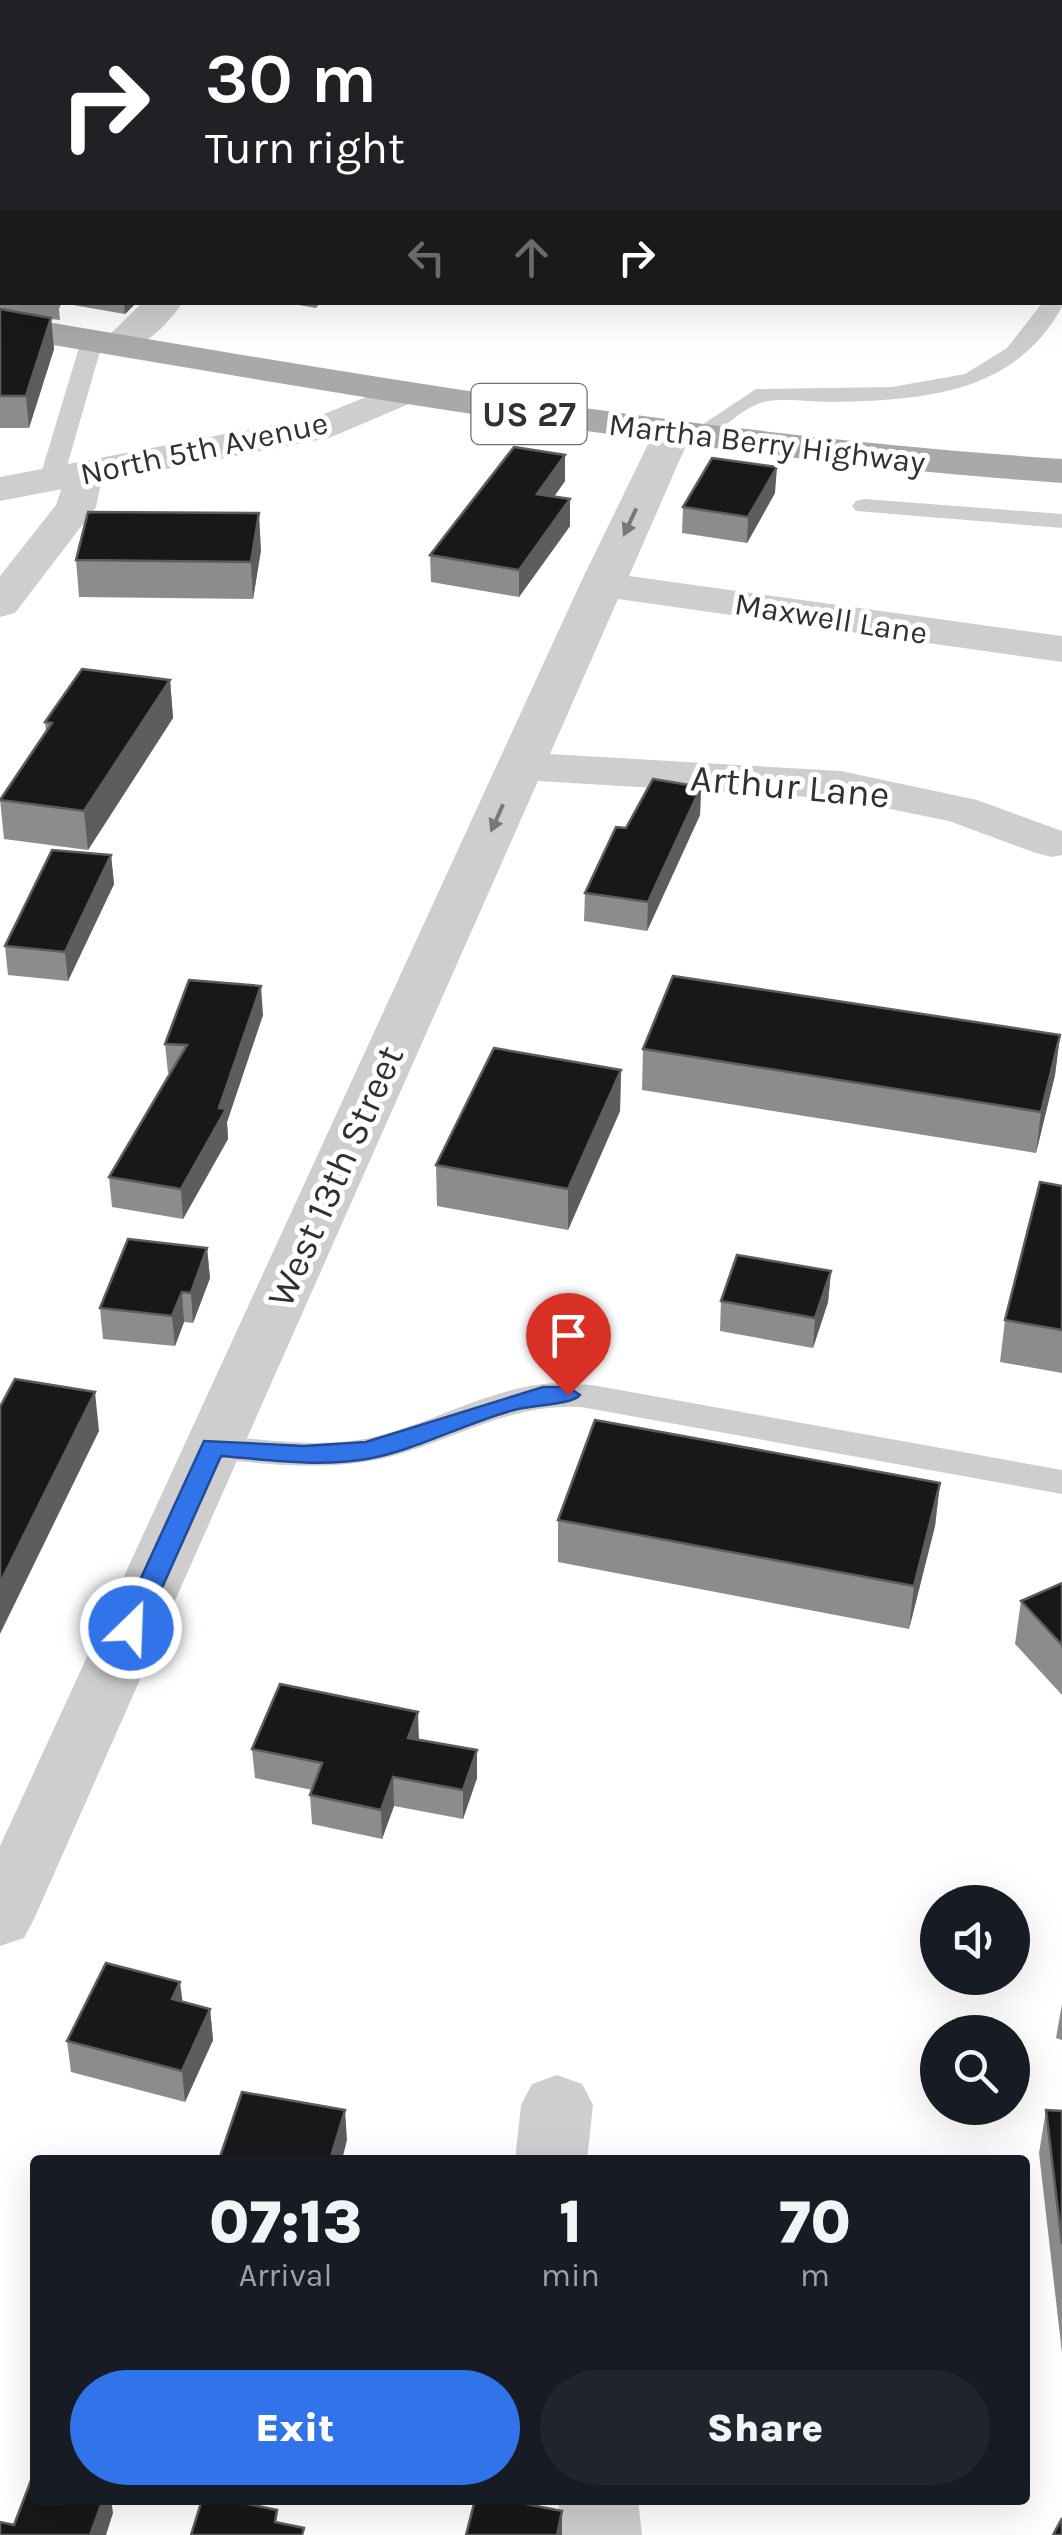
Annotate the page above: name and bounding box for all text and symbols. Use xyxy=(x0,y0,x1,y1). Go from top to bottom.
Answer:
text: 30 m xyxy=(205,38,377,120)
icon: right xyxy=(40,40,170,170)
text: Turn right xyxy=(205,122,405,174)
icon: left xyxy=(399,230,454,285)
icon: ahead xyxy=(504,230,559,285)
icon: right xyxy=(609,230,664,285)
road number: US 27 xyxy=(472,384,586,444)
street label: North 5th Avenue xyxy=(77,404,331,493)
street label: Martha Berry Highway xyxy=(606,406,928,481)
one-way arrow xyxy=(622,508,639,537)
street label: Maxwell Lane xyxy=(732,585,930,652)
street label: Arthur Lane xyxy=(689,755,891,818)
one-way arrow xyxy=(489,804,505,833)
street label: West 13th Street xyxy=(258,1039,413,1314)
pin xyxy=(526,1293,611,1396)
icon: arrive xyxy=(541,1308,596,1363)
position arrow xyxy=(79,1576,183,1680)
map controls xyxy=(920,1885,1030,2125)
button: sound xyxy=(920,1885,1030,1995)
button: search xyxy=(920,2015,1030,2125)
text: 07:13 xyxy=(209,2187,362,2257)
text: 1 xyxy=(559,2187,582,2257)
text: 70 xyxy=(779,2187,851,2257)
text: Arrival xyxy=(239,2257,332,2294)
text: min xyxy=(541,2257,600,2294)
text: m xyxy=(800,2257,830,2294)
button: Exit xyxy=(70,2370,520,2485)
button: Share xyxy=(540,2370,990,2485)

